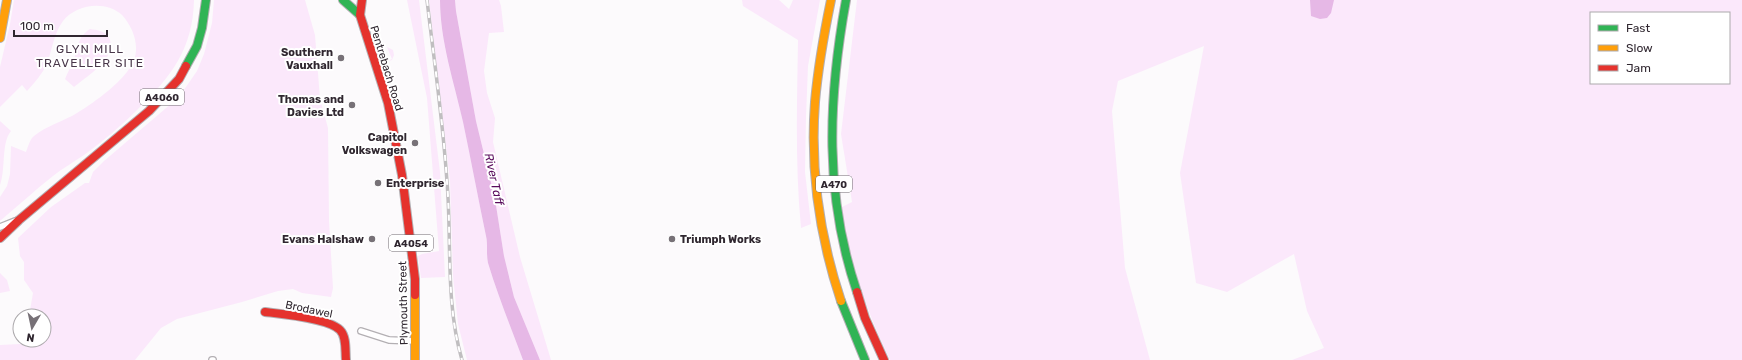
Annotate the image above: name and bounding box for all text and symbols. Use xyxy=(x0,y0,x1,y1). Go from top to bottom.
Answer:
scale bar xyxy=(14,12,107,38)
legend xyxy=(1590,12,1730,84)
text: 100 m xyxy=(20,19,54,33)
text: Fast xyxy=(1626,21,1650,35)
street label: Pentrebach Road xyxy=(367,24,406,112)
text: Slow xyxy=(1626,41,1653,55)
district label: GLYN MILL TRAVELLER SITE xyxy=(36,42,144,70)
place label: Southern Vauxhall xyxy=(281,46,333,72)
marker: Southern Vauxhall xyxy=(336,53,346,63)
text: Jam xyxy=(1626,61,1651,75)
road number: A4060 xyxy=(140,89,184,105)
place label: Thomas and Davies Ltd xyxy=(278,93,344,119)
marker: Thomas and Davies Ltd xyxy=(347,100,357,110)
place label: Capitol Volkswagen xyxy=(342,131,407,157)
marker: Capitol Volkswagen xyxy=(410,138,420,148)
water label: River Taff xyxy=(482,152,507,208)
road number: A470 xyxy=(816,176,852,192)
place label: Enterprise xyxy=(386,177,445,190)
marker: Enterprise xyxy=(373,178,383,188)
place label: Evans Halshaw xyxy=(282,233,364,246)
place label: Triumph Works xyxy=(680,233,761,246)
marker: Evans Halshaw xyxy=(367,234,377,244)
marker: Triumph Works xyxy=(667,234,677,244)
road number: A4054 xyxy=(389,235,433,251)
street label: Plymouth Street xyxy=(396,260,411,345)
street label: Brodawel xyxy=(284,298,334,321)
north arrow xyxy=(12,308,52,348)
text: N xyxy=(26,330,35,344)

